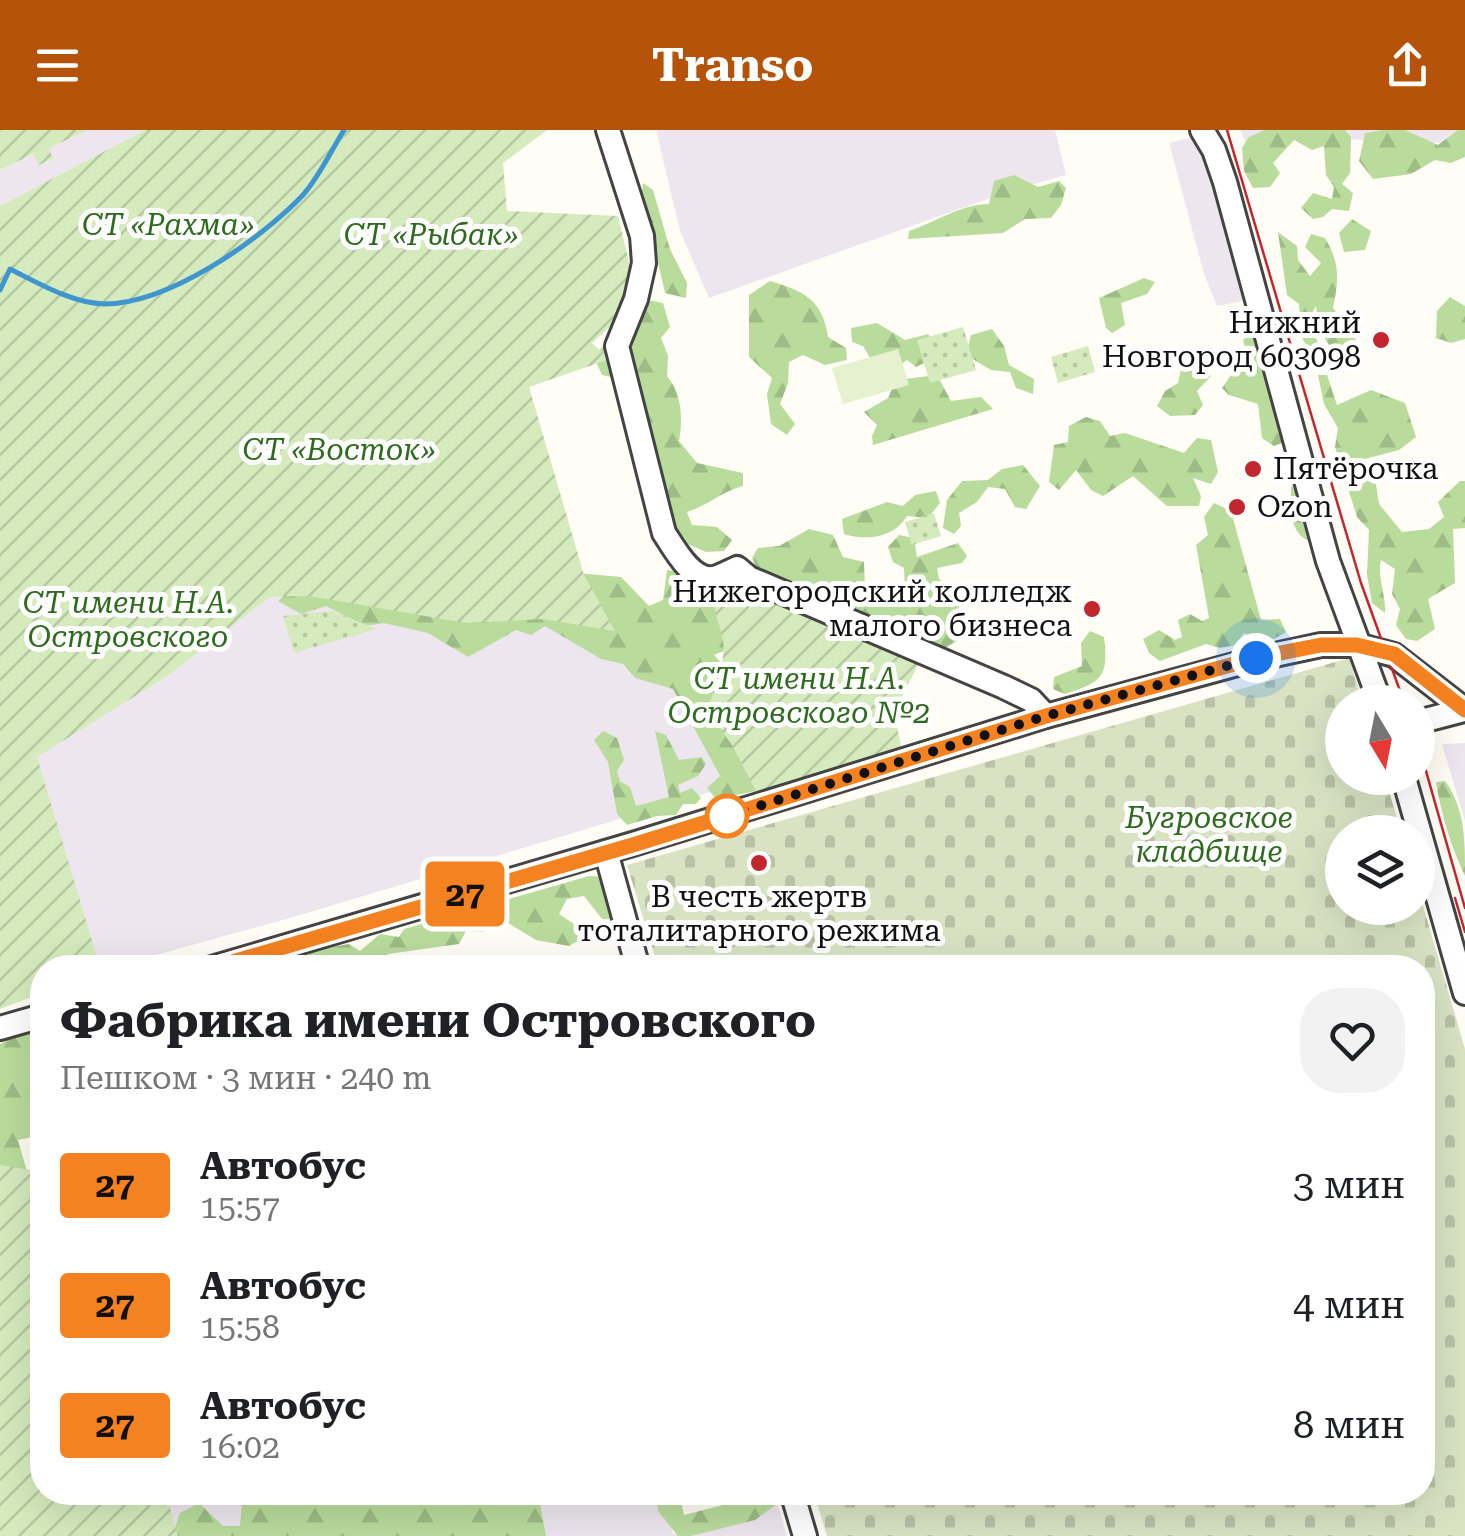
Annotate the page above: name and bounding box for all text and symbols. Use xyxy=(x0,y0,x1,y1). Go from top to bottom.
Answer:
icon: menu xyxy=(30,38,85,93)
icon: share xyxy=(1380,38,1435,93)
text: Transo xyxy=(652,39,813,92)
park label: СТ «Рахма» xyxy=(82,207,254,242)
park label: СТ «Рыбак» xyxy=(344,217,518,252)
place label: Нижний Новгород 603098 xyxy=(1102,305,1361,374)
marker: Нижний Новгород 603098 xyxy=(1370,329,1392,351)
park label: СТ «Восток» xyxy=(243,432,435,467)
place label: Пятёрочка xyxy=(1273,451,1438,486)
marker: Пятёрочка xyxy=(1242,458,1264,480)
place label: Ozon xyxy=(1257,489,1333,524)
marker: Ozon xyxy=(1226,496,1248,518)
place label: Нижегородский колледж малого бизнеса xyxy=(672,574,1072,643)
park label: СТ имени Н.А. Островского xyxy=(23,585,233,654)
marker: Нижегородский колледж малого бизнеса xyxy=(1081,598,1103,620)
your location xyxy=(1231,633,1281,683)
park label: СТ имени Н.А. Островского №2 xyxy=(668,661,930,730)
north arrow xyxy=(1325,685,1435,795)
map controls xyxy=(1325,685,1435,925)
unlabelled marker xyxy=(706,795,748,837)
park label: Бугровское кладбище xyxy=(1124,800,1293,869)
button: layers xyxy=(1325,815,1435,925)
marker: В честь жертв тоталитарного режима xyxy=(748,852,770,874)
line badge: 27 xyxy=(420,862,510,926)
text: 27 xyxy=(445,874,485,915)
place label: В честь жертв тоталитарного режима xyxy=(578,879,940,948)
button: heart xyxy=(1300,988,1405,1093)
text: Фабрика имени Островского xyxy=(60,993,816,1049)
text: Пешком · 3 мин · 240 m xyxy=(60,1059,432,1097)
text: Автобус xyxy=(200,1144,366,1188)
text: 3 мин xyxy=(1293,1163,1405,1207)
text: 27 xyxy=(95,1165,135,1206)
text: 15:57 xyxy=(200,1188,280,1226)
text: Автобус xyxy=(200,1264,366,1308)
text: 4 мин xyxy=(1293,1283,1405,1327)
text: 27 xyxy=(95,1285,135,1326)
text: 15:58 xyxy=(200,1308,280,1346)
text: Автобус xyxy=(200,1384,366,1428)
text: 8 мин xyxy=(1293,1403,1405,1447)
text: 27 xyxy=(95,1405,135,1446)
text: 16:02 xyxy=(200,1428,280,1466)

